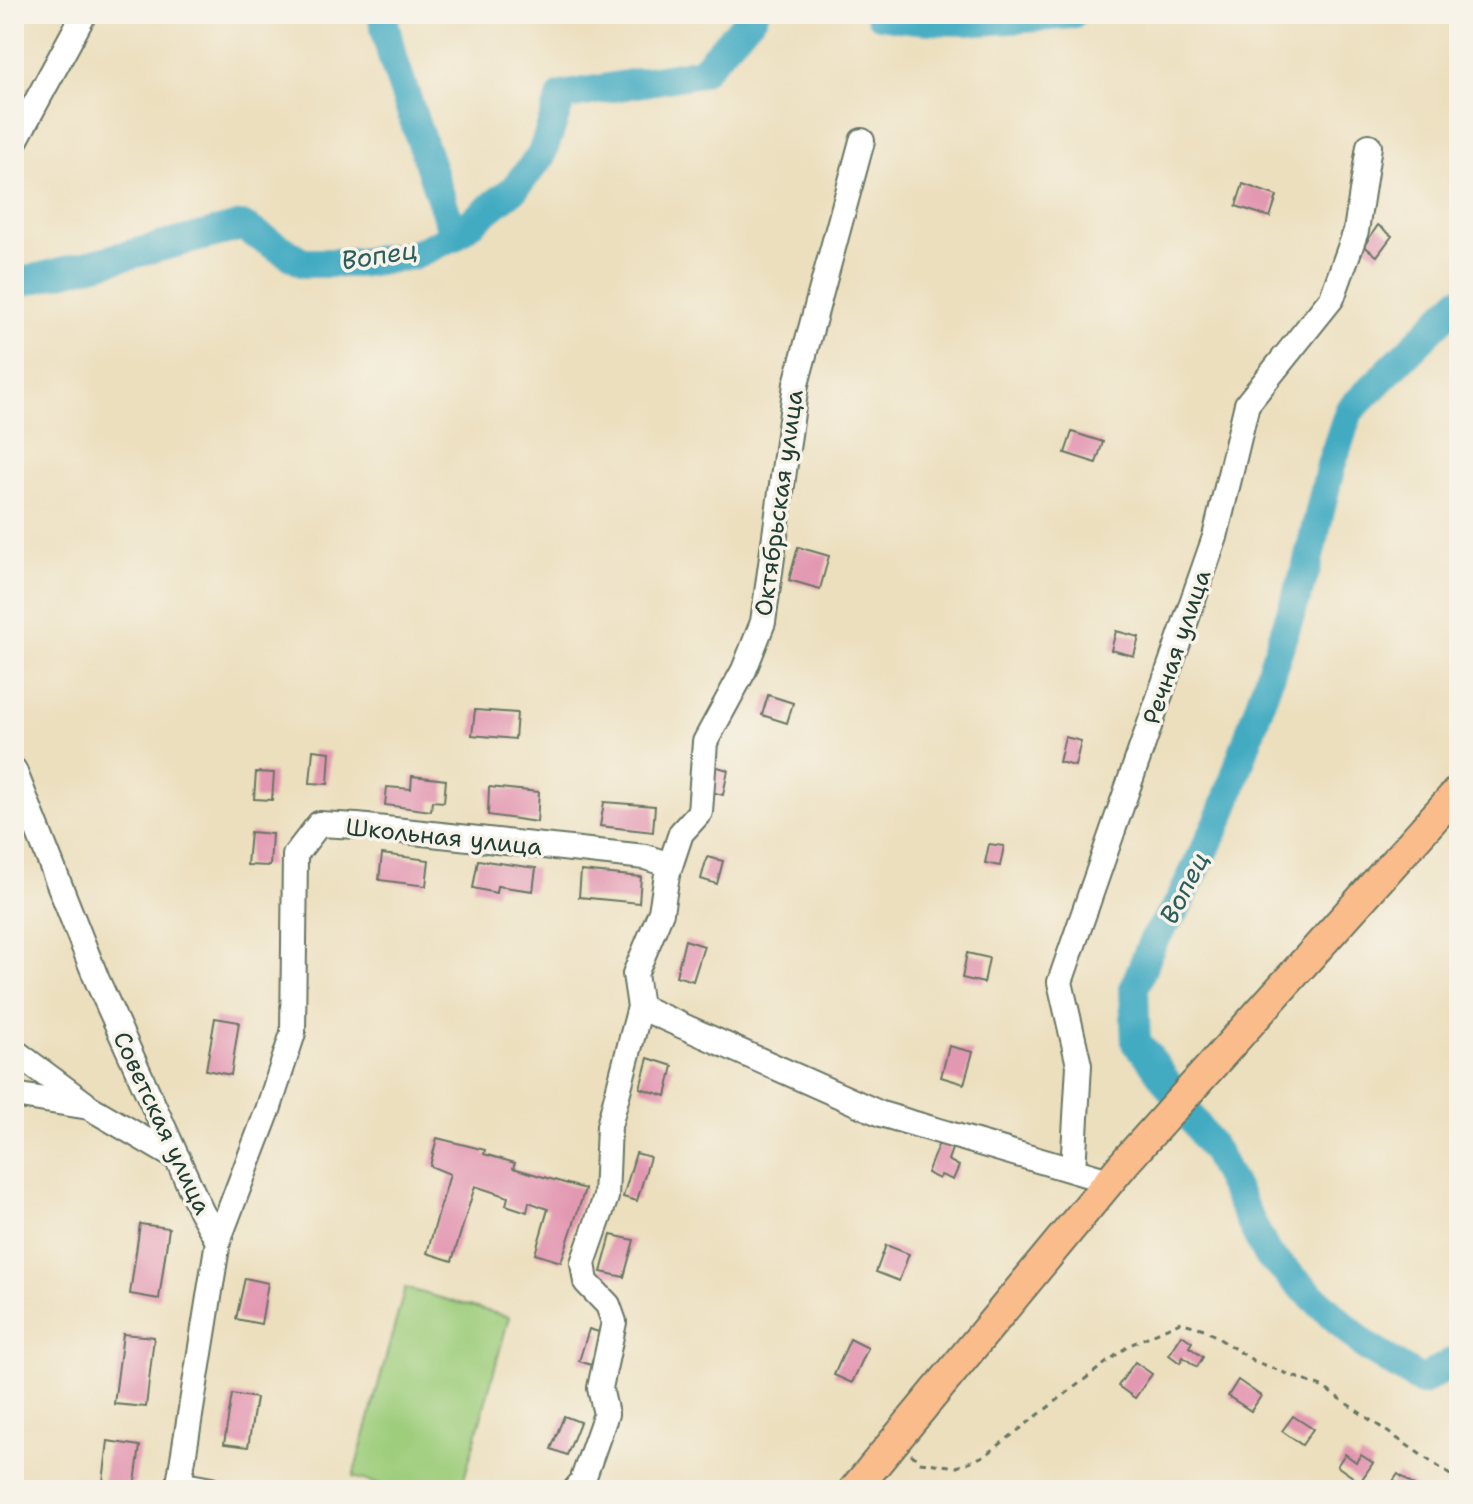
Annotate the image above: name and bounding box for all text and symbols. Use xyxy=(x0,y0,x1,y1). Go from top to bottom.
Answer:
water label: Вопец xyxy=(338,231,419,278)
street label: Октябрьская улица xyxy=(747,388,811,618)
street label: Речная улица xyxy=(1136,565,1218,729)
street label: Школьная улица xyxy=(344,811,544,863)
water label: Вопец xyxy=(1151,846,1216,930)
street label: Советская улица xyxy=(106,1026,218,1220)

